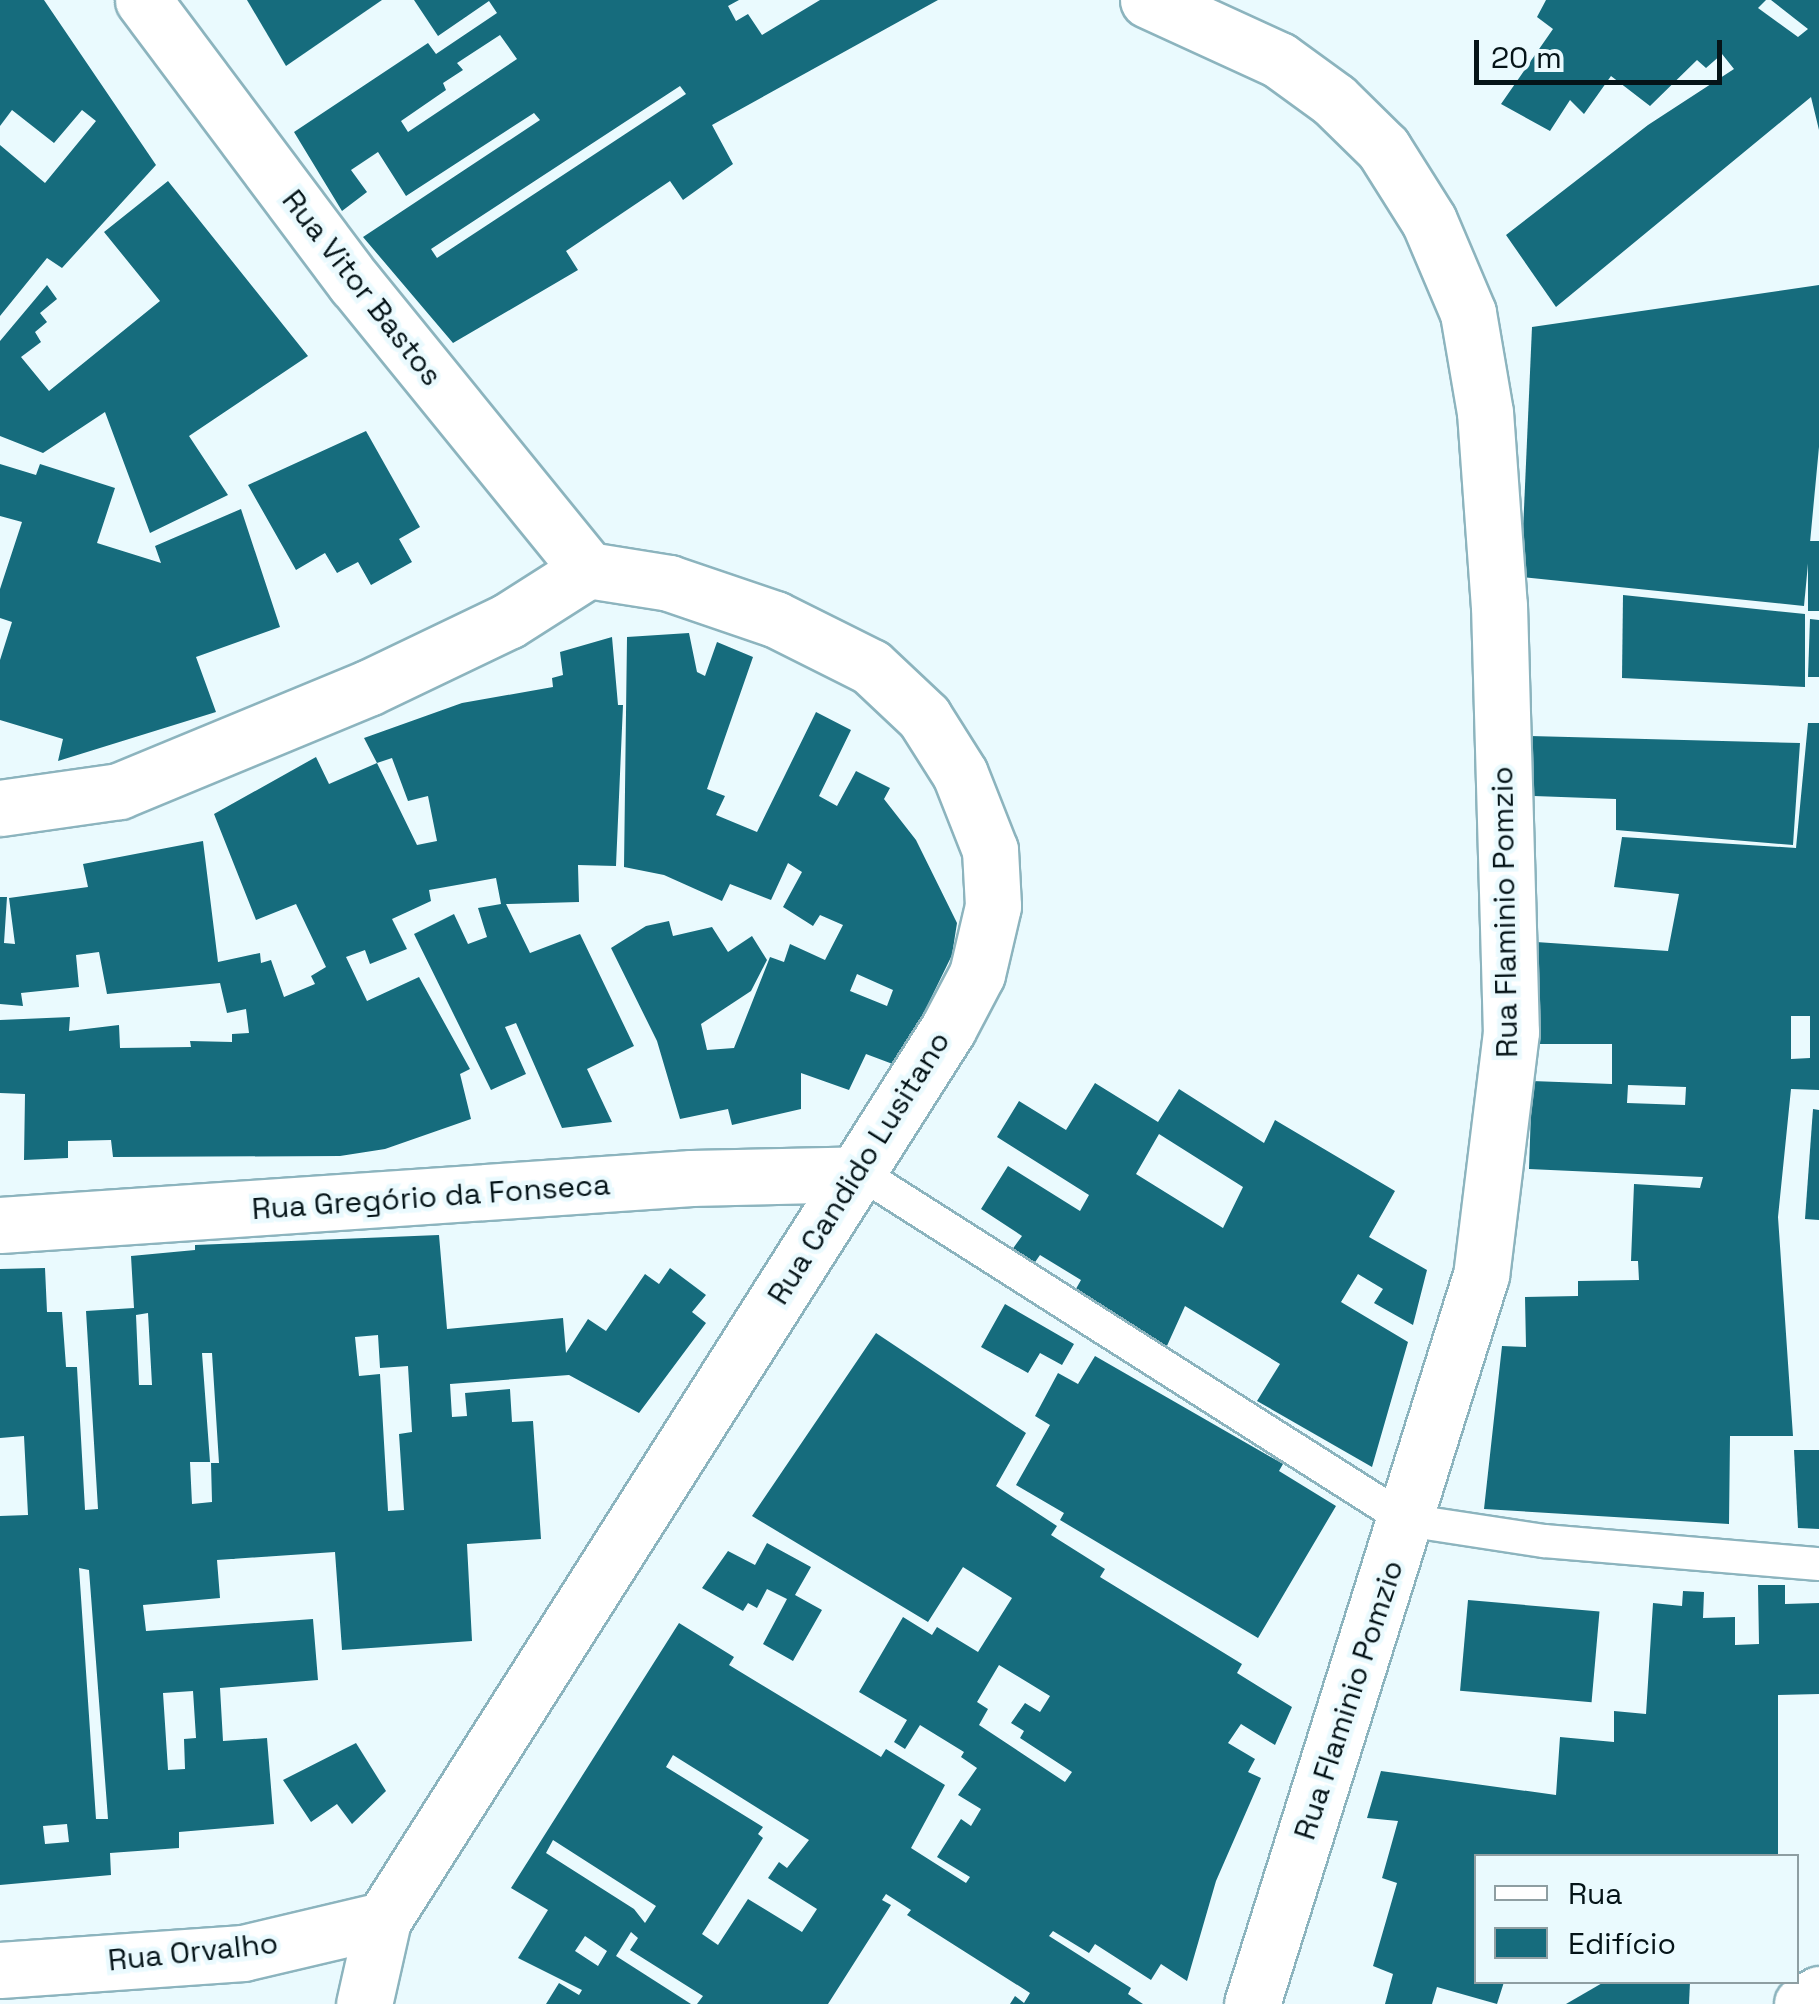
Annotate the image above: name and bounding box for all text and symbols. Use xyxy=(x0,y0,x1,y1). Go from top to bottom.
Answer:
scale bar xyxy=(1479,20,1726,82)
text: 20 m xyxy=(1491,38,1562,77)
street label: Rua Vitor Bastos xyxy=(274,183,450,393)
street label: Rua Flaminio Pomzio xyxy=(1484,766,1526,1058)
street label: Rua Candido Lusitano xyxy=(760,1025,958,1311)
street label: Rua Gregório da Fonseca xyxy=(251,1167,611,1227)
street label: Rua Flaminio Pomzio xyxy=(1287,1556,1411,1844)
legend xyxy=(1474,1854,1799,1984)
text: Rua xyxy=(1568,1874,1623,1913)
text: Edifício xyxy=(1568,1924,1676,1963)
street label: Rua Orvalho xyxy=(106,1925,280,1979)

